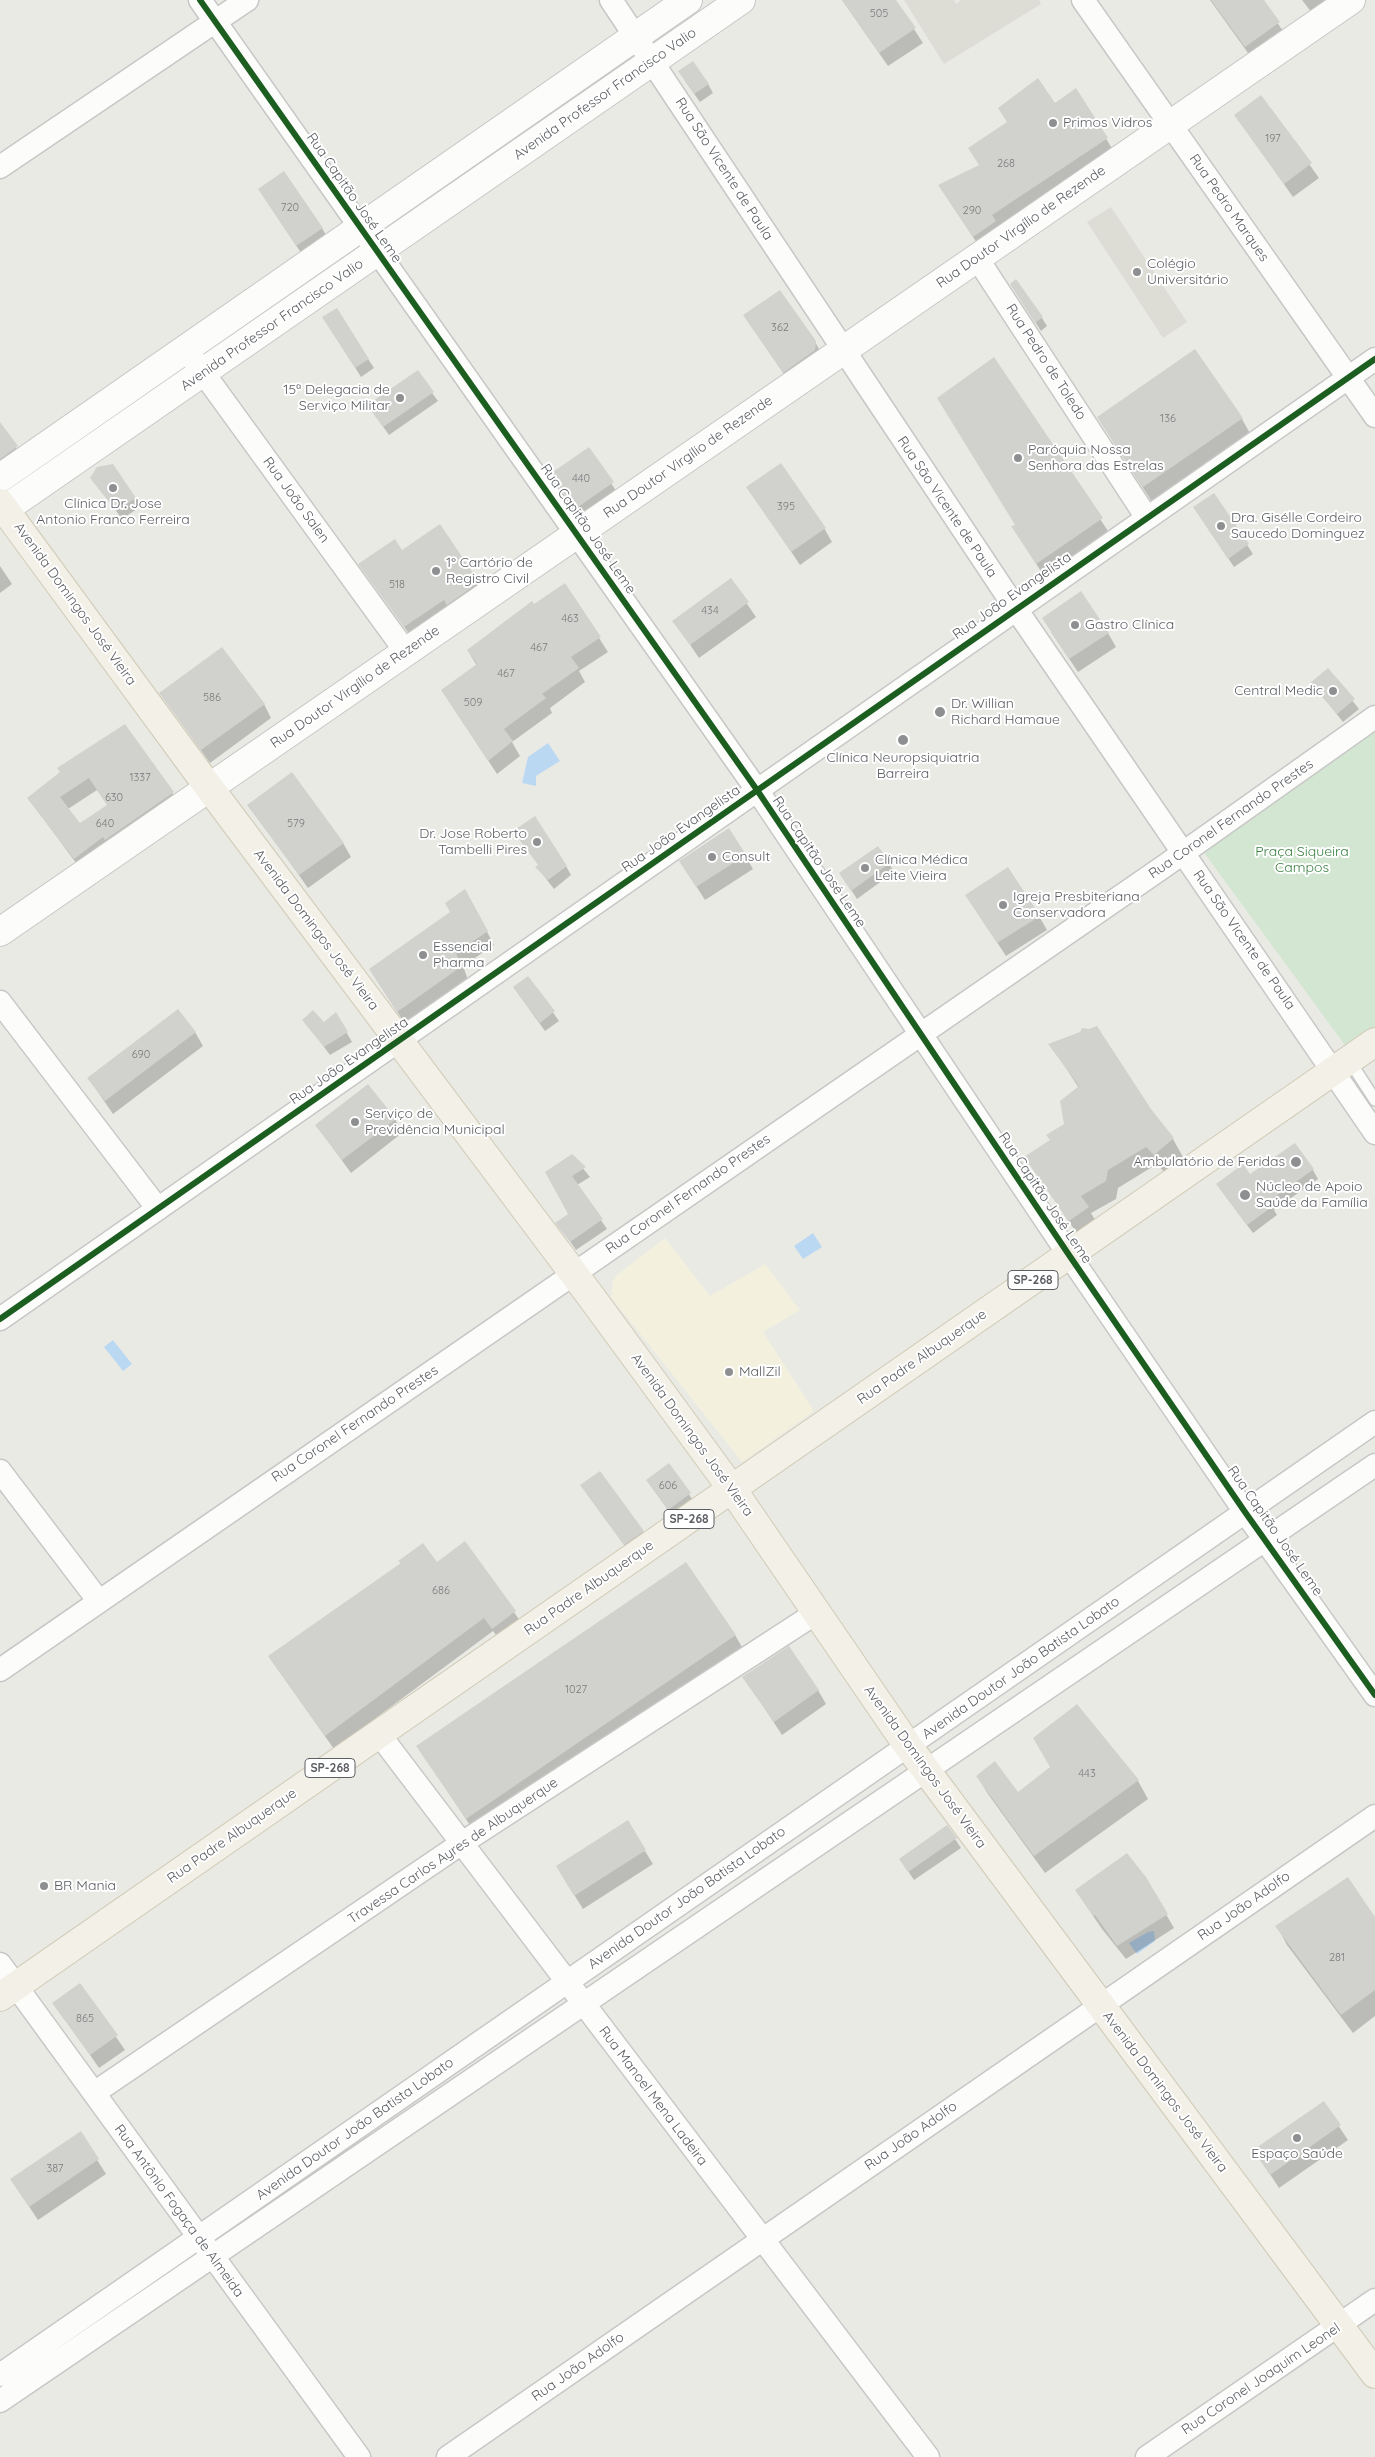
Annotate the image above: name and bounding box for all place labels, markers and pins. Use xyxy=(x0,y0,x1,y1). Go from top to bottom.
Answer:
place label: Primos Vidros xyxy=(1063,115,1152,131)
marker: Primos Vidros xyxy=(1047,117,1059,129)
place label: Colégio Universitário xyxy=(1147,256,1228,288)
marker: Colégio Universitário xyxy=(1131,266,1143,278)
place label: 15ª Delegacia de Serviço Militar xyxy=(283,382,390,414)
marker: 15ª Delegacia de Serviço Militar xyxy=(394,392,406,404)
place label: Paróquia Nossa Senhora das Estrelas xyxy=(1028,442,1164,474)
marker: Paróquia Nossa Senhora das Estrelas xyxy=(1012,452,1024,464)
marker: Clínica Dr. Jose Antonio Franco Ferreira xyxy=(107,482,119,494)
place label: Clínica Dr. Jose Antonio Franco Ferreira xyxy=(36,496,190,528)
place label: Dra. Gisélle Cordeiro Saucedo Dominguez xyxy=(1231,510,1365,542)
marker: Dra. Gisélle Cordeiro Saucedo Dominguez xyxy=(1215,520,1227,532)
place label: 1° Cartório de Registro Civil xyxy=(446,555,533,588)
marker: 1° Cartório de Registro Civil xyxy=(430,565,442,577)
place label: Gastro Clínica xyxy=(1085,617,1174,633)
marker: Gastro Clínica xyxy=(1069,619,1081,631)
place label: Central Medic xyxy=(1234,683,1323,699)
marker: Central Medic xyxy=(1327,685,1339,697)
place label: Dr. Willian Richard Hamaue xyxy=(951,696,1060,729)
marker: Dr. Willian Richard Hamaue xyxy=(933,705,947,719)
marker: Clínica Neuropsiquiatria Barreira xyxy=(896,733,910,747)
place label: Clínica Neuropsiquiatria Barreira xyxy=(826,750,980,782)
place label: Dr. Jose Roberto Tambelli Pires xyxy=(419,826,527,859)
marker: Dr. Jose Roberto Tambelli Pires xyxy=(531,836,543,848)
place label: Consult xyxy=(722,849,770,865)
marker: Consult xyxy=(706,851,718,863)
place label: Clínica Médica Leite Vieira xyxy=(875,852,968,884)
marker: Clínica Médica Leite Vieira xyxy=(859,862,871,874)
place label: Igreja Presbiteriana Conservadora xyxy=(1013,889,1140,922)
marker: Igreja Presbiteriana Conservadora xyxy=(997,899,1009,911)
place label: Essencial Pharma xyxy=(433,939,492,972)
marker: Essencial Pharma xyxy=(417,949,429,961)
place label: Serviço de Previdência Municipal xyxy=(365,1106,505,1138)
marker: Serviço de Previdência Municipal xyxy=(349,1116,361,1128)
place label: Ambulatório de Feridas xyxy=(1133,1154,1285,1170)
marker: Ambulatório de Feridas xyxy=(1289,1155,1303,1169)
place label: Núcleo de Apoio Saúde da Família xyxy=(1256,1179,1368,1212)
marker: Núcleo de Apoio Saúde da Família xyxy=(1238,1188,1252,1202)
place label: MallZil xyxy=(739,1364,781,1380)
marker: MallZil xyxy=(723,1366,735,1378)
place label: BR Mania xyxy=(54,1878,116,1894)
marker: BR Mania xyxy=(38,1880,50,1892)
marker: Espaço Saúde xyxy=(1291,2132,1303,2144)
place label: Espaço Saúde xyxy=(1251,2146,1343,2162)

